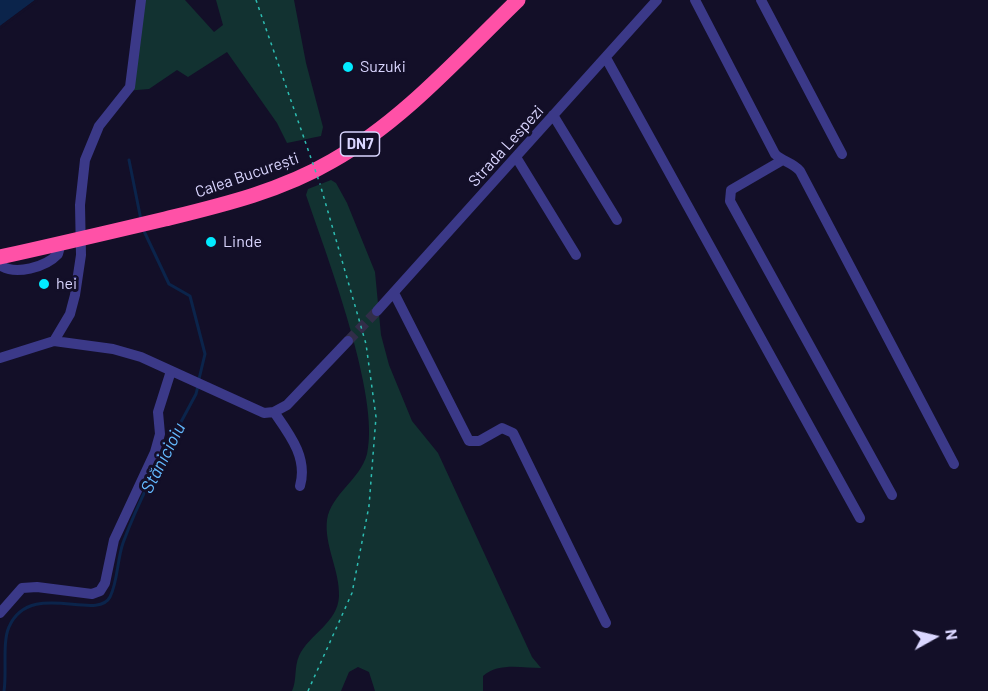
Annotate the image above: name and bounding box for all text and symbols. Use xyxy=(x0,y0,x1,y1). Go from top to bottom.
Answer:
place label: Suzuki xyxy=(360,57,406,77)
marker: Suzuki xyxy=(341,60,355,74)
street label: Strada Lespezi xyxy=(464,101,548,191)
road number: DN7 xyxy=(340,132,380,156)
street label: Calea București xyxy=(193,148,301,202)
place label: Linde xyxy=(223,232,262,252)
marker: Linde xyxy=(204,235,218,249)
place label: hei xyxy=(56,274,77,294)
marker: hei xyxy=(37,277,51,291)
water label: Stănicioiu xyxy=(136,419,190,497)
north arrow xyxy=(904,607,964,667)
text: N xyxy=(942,628,962,641)

